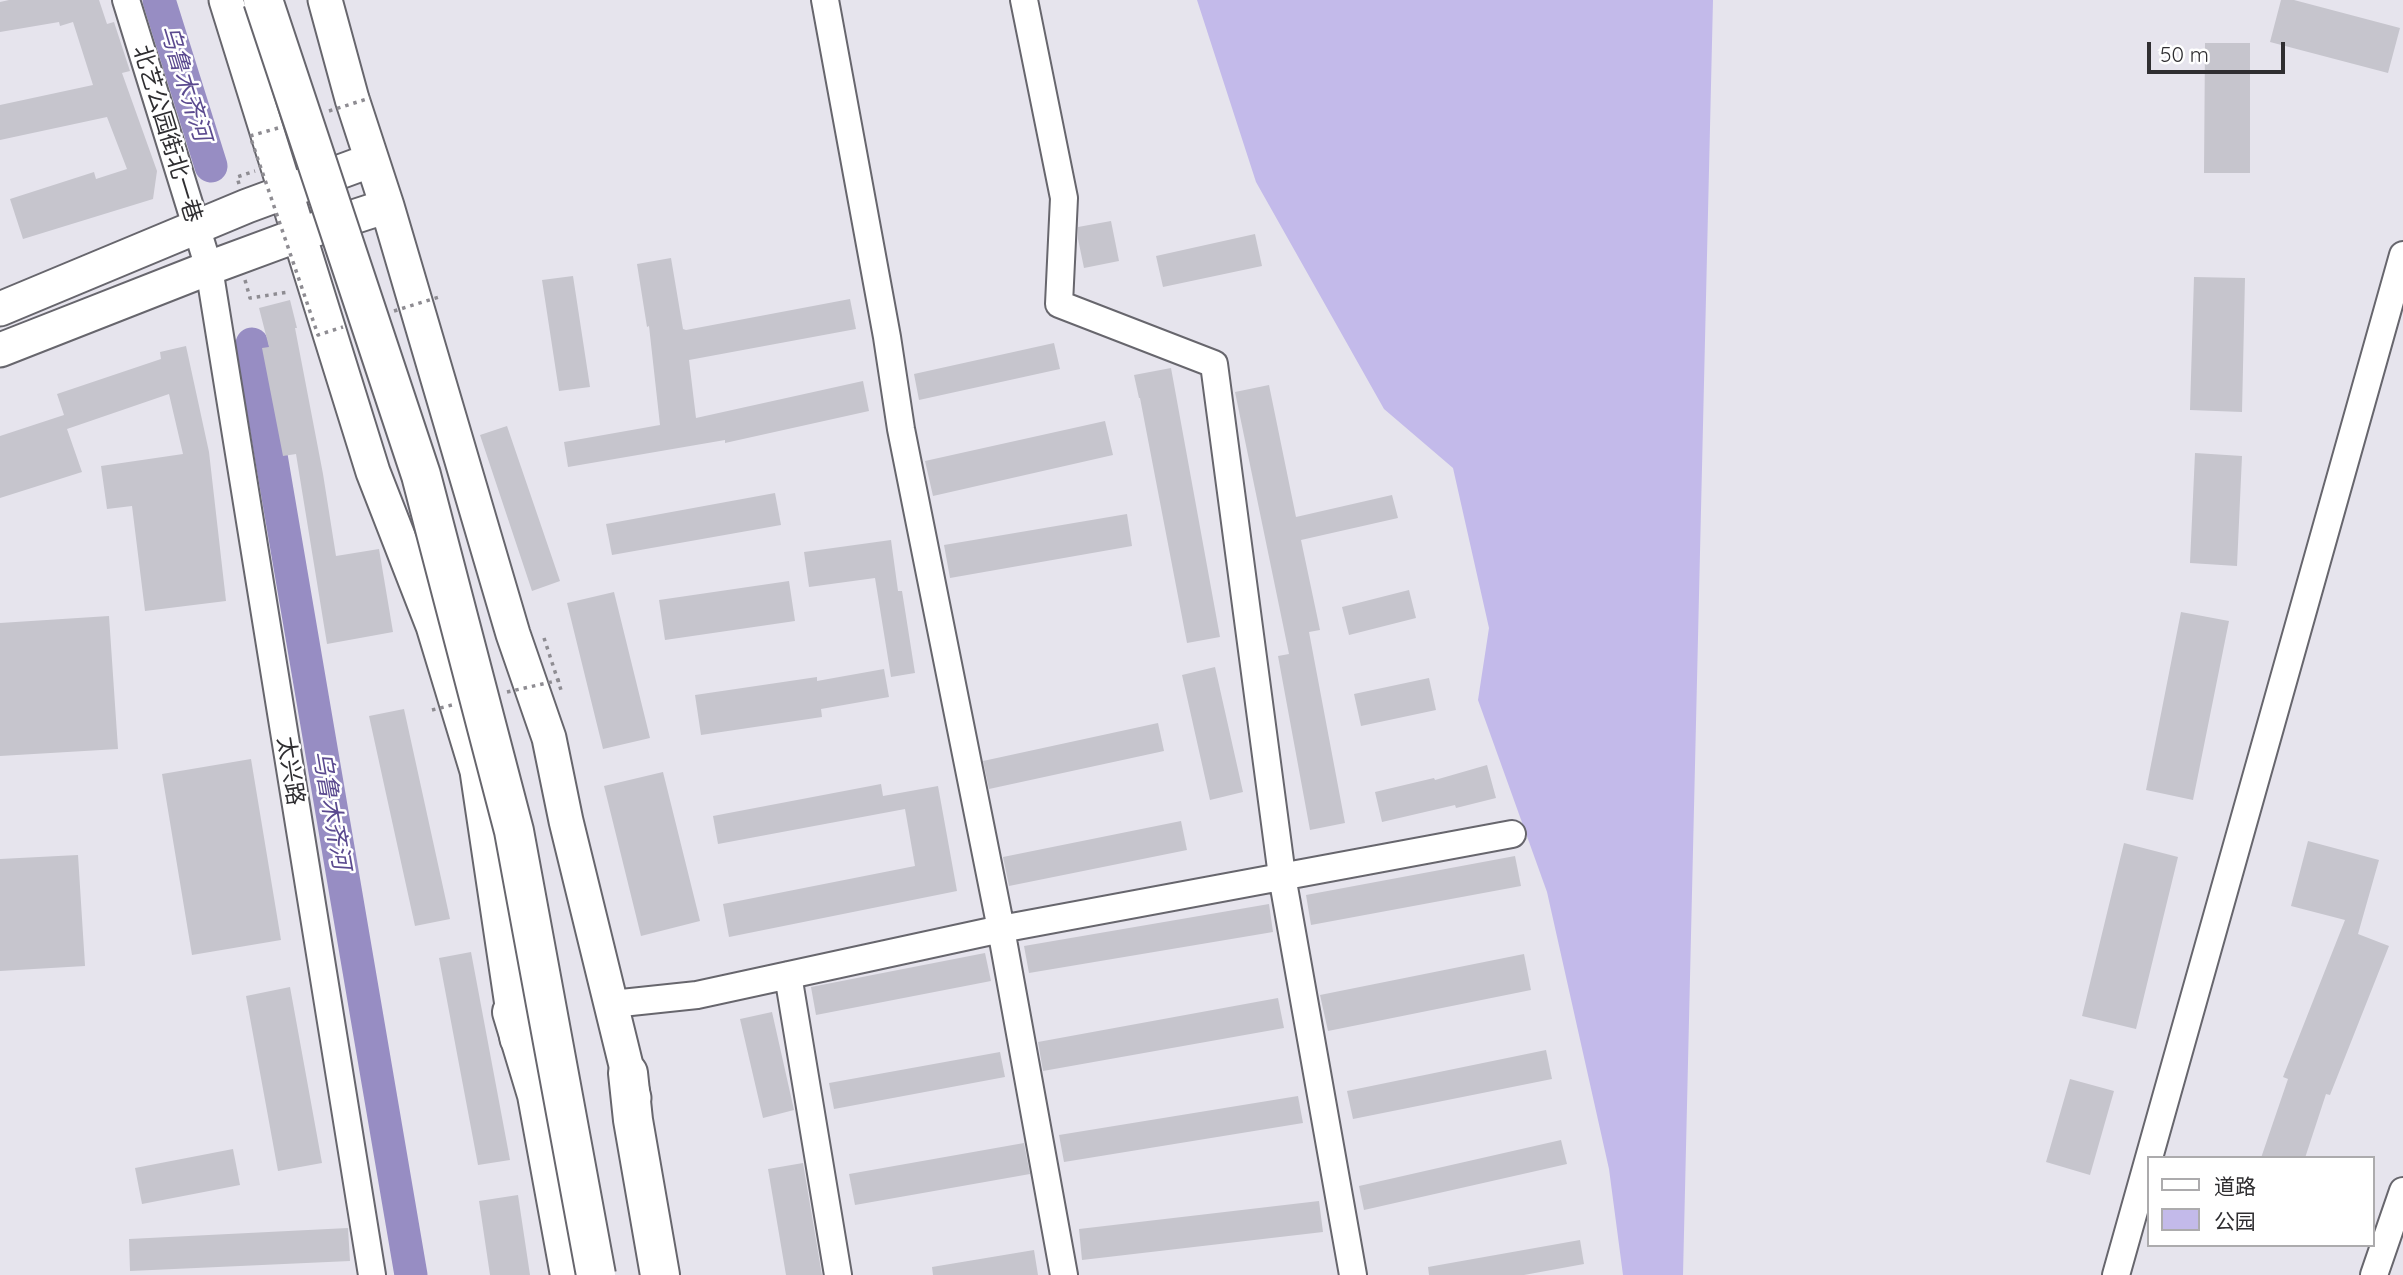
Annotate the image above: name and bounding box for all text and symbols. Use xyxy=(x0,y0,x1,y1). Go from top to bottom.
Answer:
water label: 乌鲁木齐河 xyxy=(154,21,216,145)
scale bar xyxy=(2151,28,2289,72)
text: 50 m xyxy=(2160,41,2209,67)
street label: 北艺公园街北一巷 xyxy=(127,42,207,226)
street label: 太兴路 xyxy=(271,735,309,807)
water label: 乌鲁木齐河 xyxy=(306,748,356,872)
legend xyxy=(2148,1156,2375,1247)
text: 道路 xyxy=(2214,1173,2256,1199)
text: 公园 xyxy=(2214,1208,2256,1234)

